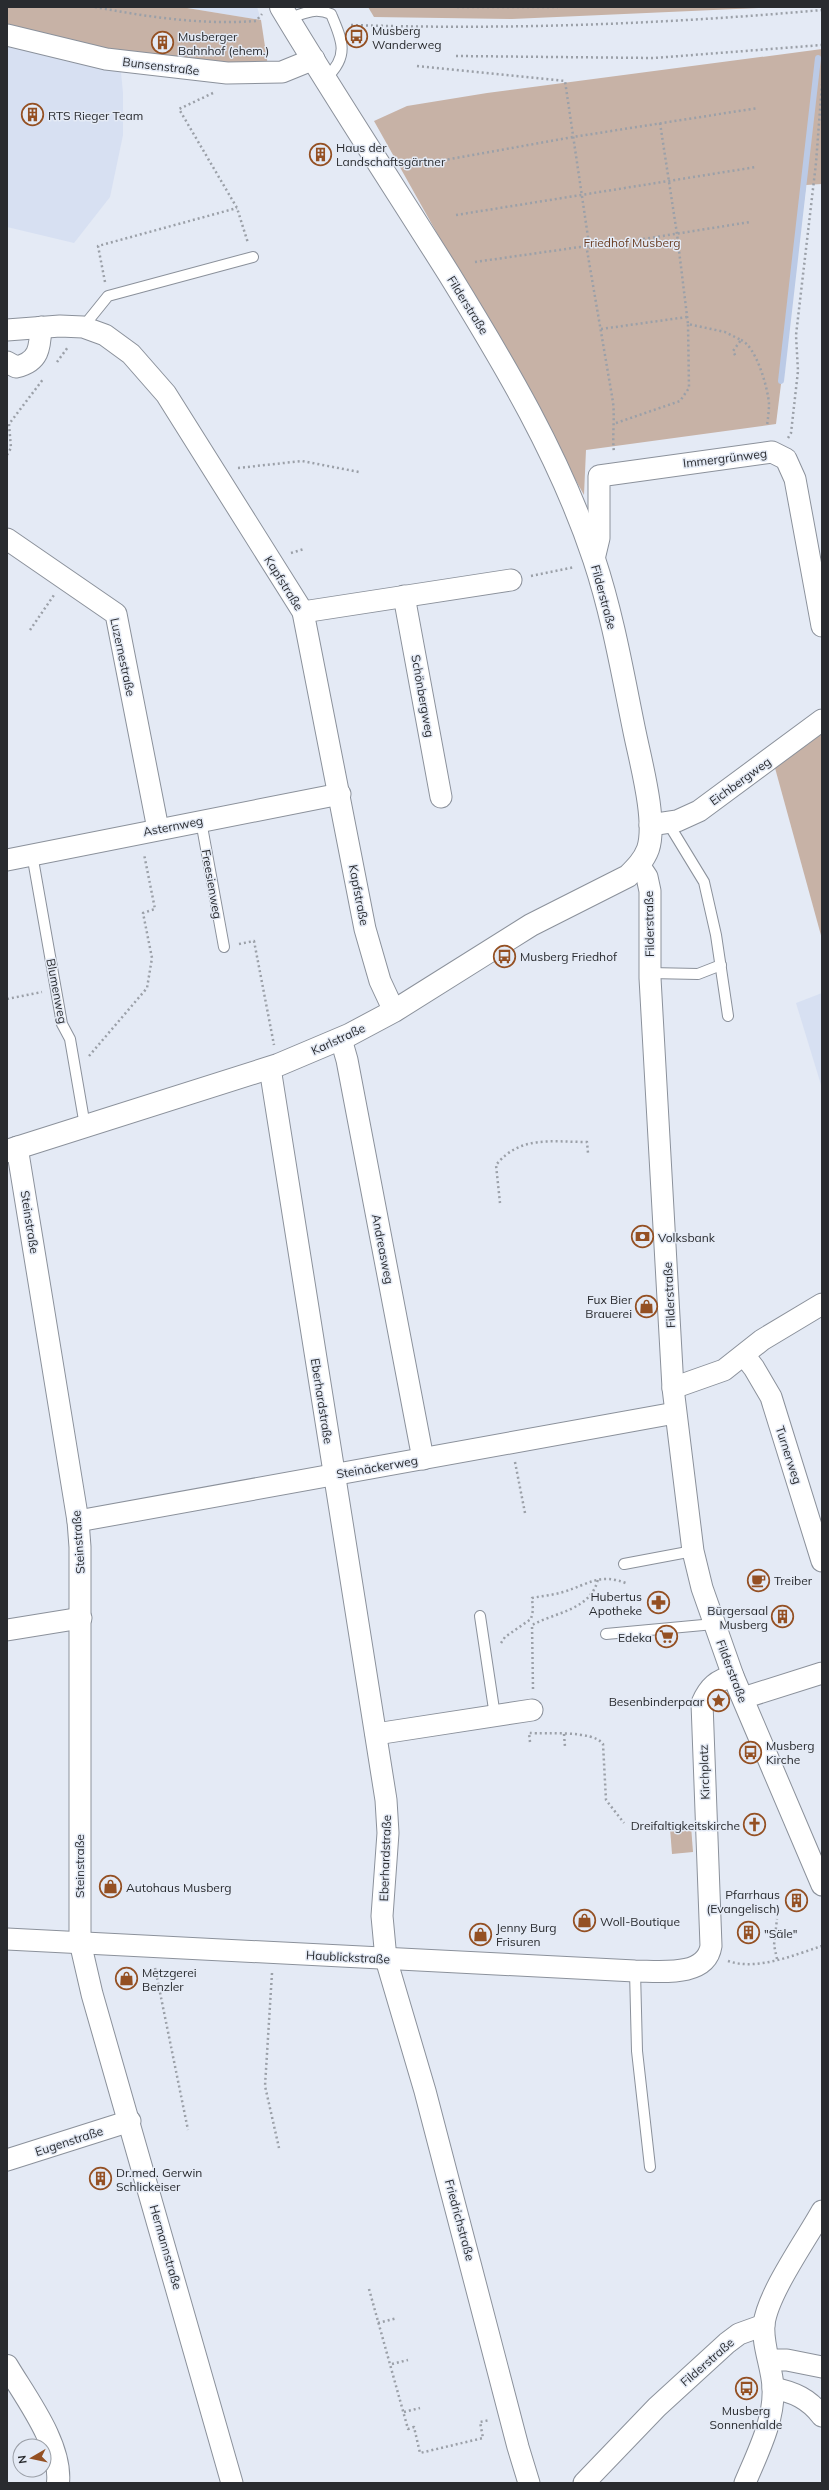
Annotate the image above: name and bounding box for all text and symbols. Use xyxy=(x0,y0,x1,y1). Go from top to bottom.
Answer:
place label: Musberg Wanderweg xyxy=(372,23,441,52)
bus stop icon: Musberg Wanderweg xyxy=(343,24,369,50)
place label: Musberger Bahnhof (ehem.) xyxy=(178,29,269,58)
building icon: Musberger Bahnhof (ehem.) xyxy=(149,30,175,56)
street label: Bunsenstraße xyxy=(122,54,200,78)
building icon: RTS Rieger Team xyxy=(19,102,45,128)
place label: RTS Rieger Team xyxy=(48,108,143,123)
place label: Haus der Landschaftsgärtner xyxy=(336,140,446,169)
building icon: Haus der Landschaftsgärtner xyxy=(307,141,333,167)
park label: Friedhof Musberg xyxy=(584,235,681,250)
street label: Filderstraße xyxy=(444,273,492,337)
street label: Immergrünweg xyxy=(682,445,768,471)
street label: Kapfstraße xyxy=(261,553,307,613)
street label: Filderstraße xyxy=(588,563,620,631)
street label: Luzernestraße xyxy=(107,616,139,698)
street label: Schönbergweg xyxy=(408,653,438,739)
street label: Eichbergweg xyxy=(706,754,774,808)
street label: Asternweg xyxy=(142,813,204,839)
street label: Freesienweg xyxy=(199,848,225,920)
street label: Kapfstraße xyxy=(346,863,372,927)
street label: Filderstraße xyxy=(641,891,657,957)
bus stop icon: Musberg Friedhof xyxy=(491,943,517,969)
place label: Musberg Friedhof xyxy=(520,949,618,964)
street label: Blumenweg xyxy=(43,957,71,1025)
street label: Karlstraße xyxy=(309,1020,367,1058)
street label: Steinstraße xyxy=(18,1189,42,1255)
street label: Andreasweg xyxy=(369,1213,397,1285)
bank icon: Volksbank xyxy=(630,1224,656,1250)
place label: Volksbank xyxy=(658,1230,716,1245)
street label: Filderstraße xyxy=(660,1262,678,1328)
place label: Fux Bier Brauerei xyxy=(585,1292,633,1321)
shop icon: Fux Bier Brauerei xyxy=(634,1293,660,1319)
street label: Eberhardstraße xyxy=(308,1357,336,1445)
street label: Turnerweg xyxy=(773,1424,805,1486)
street label: Steinäckerweg xyxy=(335,1452,419,1482)
street label: Steinstraße xyxy=(68,1510,88,1574)
cafe icon: Treiber xyxy=(746,1567,772,1593)
place label: Treiber xyxy=(774,1573,813,1588)
place label: Hubertus Apotheke xyxy=(589,1589,642,1618)
pharmacy icon: Hubertus Apotheke xyxy=(645,1590,671,1616)
place label: Bürgersaal Musberg xyxy=(707,1603,768,1632)
building icon: Bürgersaal Musberg xyxy=(770,1604,796,1630)
supermarket icon: Edeka xyxy=(654,1624,680,1650)
place label: Edeka xyxy=(618,1630,652,1645)
street label: Filderstraße xyxy=(713,1637,751,1705)
place icon: Besenbinderpaar xyxy=(706,1688,732,1714)
place label: Besenbinderpaar xyxy=(609,1694,705,1709)
place label: Musberg Kirche xyxy=(766,1738,814,1767)
bus stop icon: Musberg Kirche xyxy=(737,1739,763,1765)
street label: Kirchplatz xyxy=(696,1744,712,1800)
church icon: Dreifaltigkeitskirche xyxy=(742,1812,768,1838)
street label: Eberhardstraße xyxy=(376,1814,394,1902)
place label: Dreifaltigkeitskirche xyxy=(631,1818,740,1833)
street label: Steinstraße xyxy=(72,1834,87,1898)
shop icon: Autohaus Musberg xyxy=(98,1874,124,1900)
place label: Autohaus Musberg xyxy=(126,1880,231,1895)
place label: Pfarrhaus (Evangelisch) xyxy=(707,1887,780,1916)
building icon: Pfarrhaus (Evangelisch) xyxy=(783,1888,809,1914)
shop icon: Woll-Boutique xyxy=(572,1908,598,1934)
place label: Woll-Boutique xyxy=(600,1914,680,1929)
place label: Jenny Burg Frisuren xyxy=(496,1920,557,1949)
building icon: "Säle" xyxy=(735,1920,761,1946)
shop icon: Jenny Burg Frisuren xyxy=(468,1921,494,1947)
place label: "Säle" xyxy=(764,1926,797,1941)
street label: Haublickstraße xyxy=(306,1947,390,1967)
place label: Metzgerei Benzler xyxy=(142,1965,197,1994)
shop icon: Metzgerei Benzler xyxy=(114,1966,140,1992)
street label: Eugenstraße xyxy=(33,2123,105,2159)
place label: Dr.med. Gerwin Schlickeiser xyxy=(116,2165,202,2194)
building icon: Dr.med. Gerwin Schlickeiser xyxy=(88,2166,114,2192)
street label: Friedrichstraße xyxy=(442,2178,478,2262)
street label: Hermannstraße xyxy=(147,2203,185,2291)
street label: Filderstraße xyxy=(677,2335,737,2389)
bus stop icon: Musberg Sonnenhalde xyxy=(733,2376,759,2402)
place label: Musberg Sonnenhalde xyxy=(710,2403,782,2432)
north arrow xyxy=(12,2438,52,2478)
text: N xyxy=(15,2454,30,2465)

